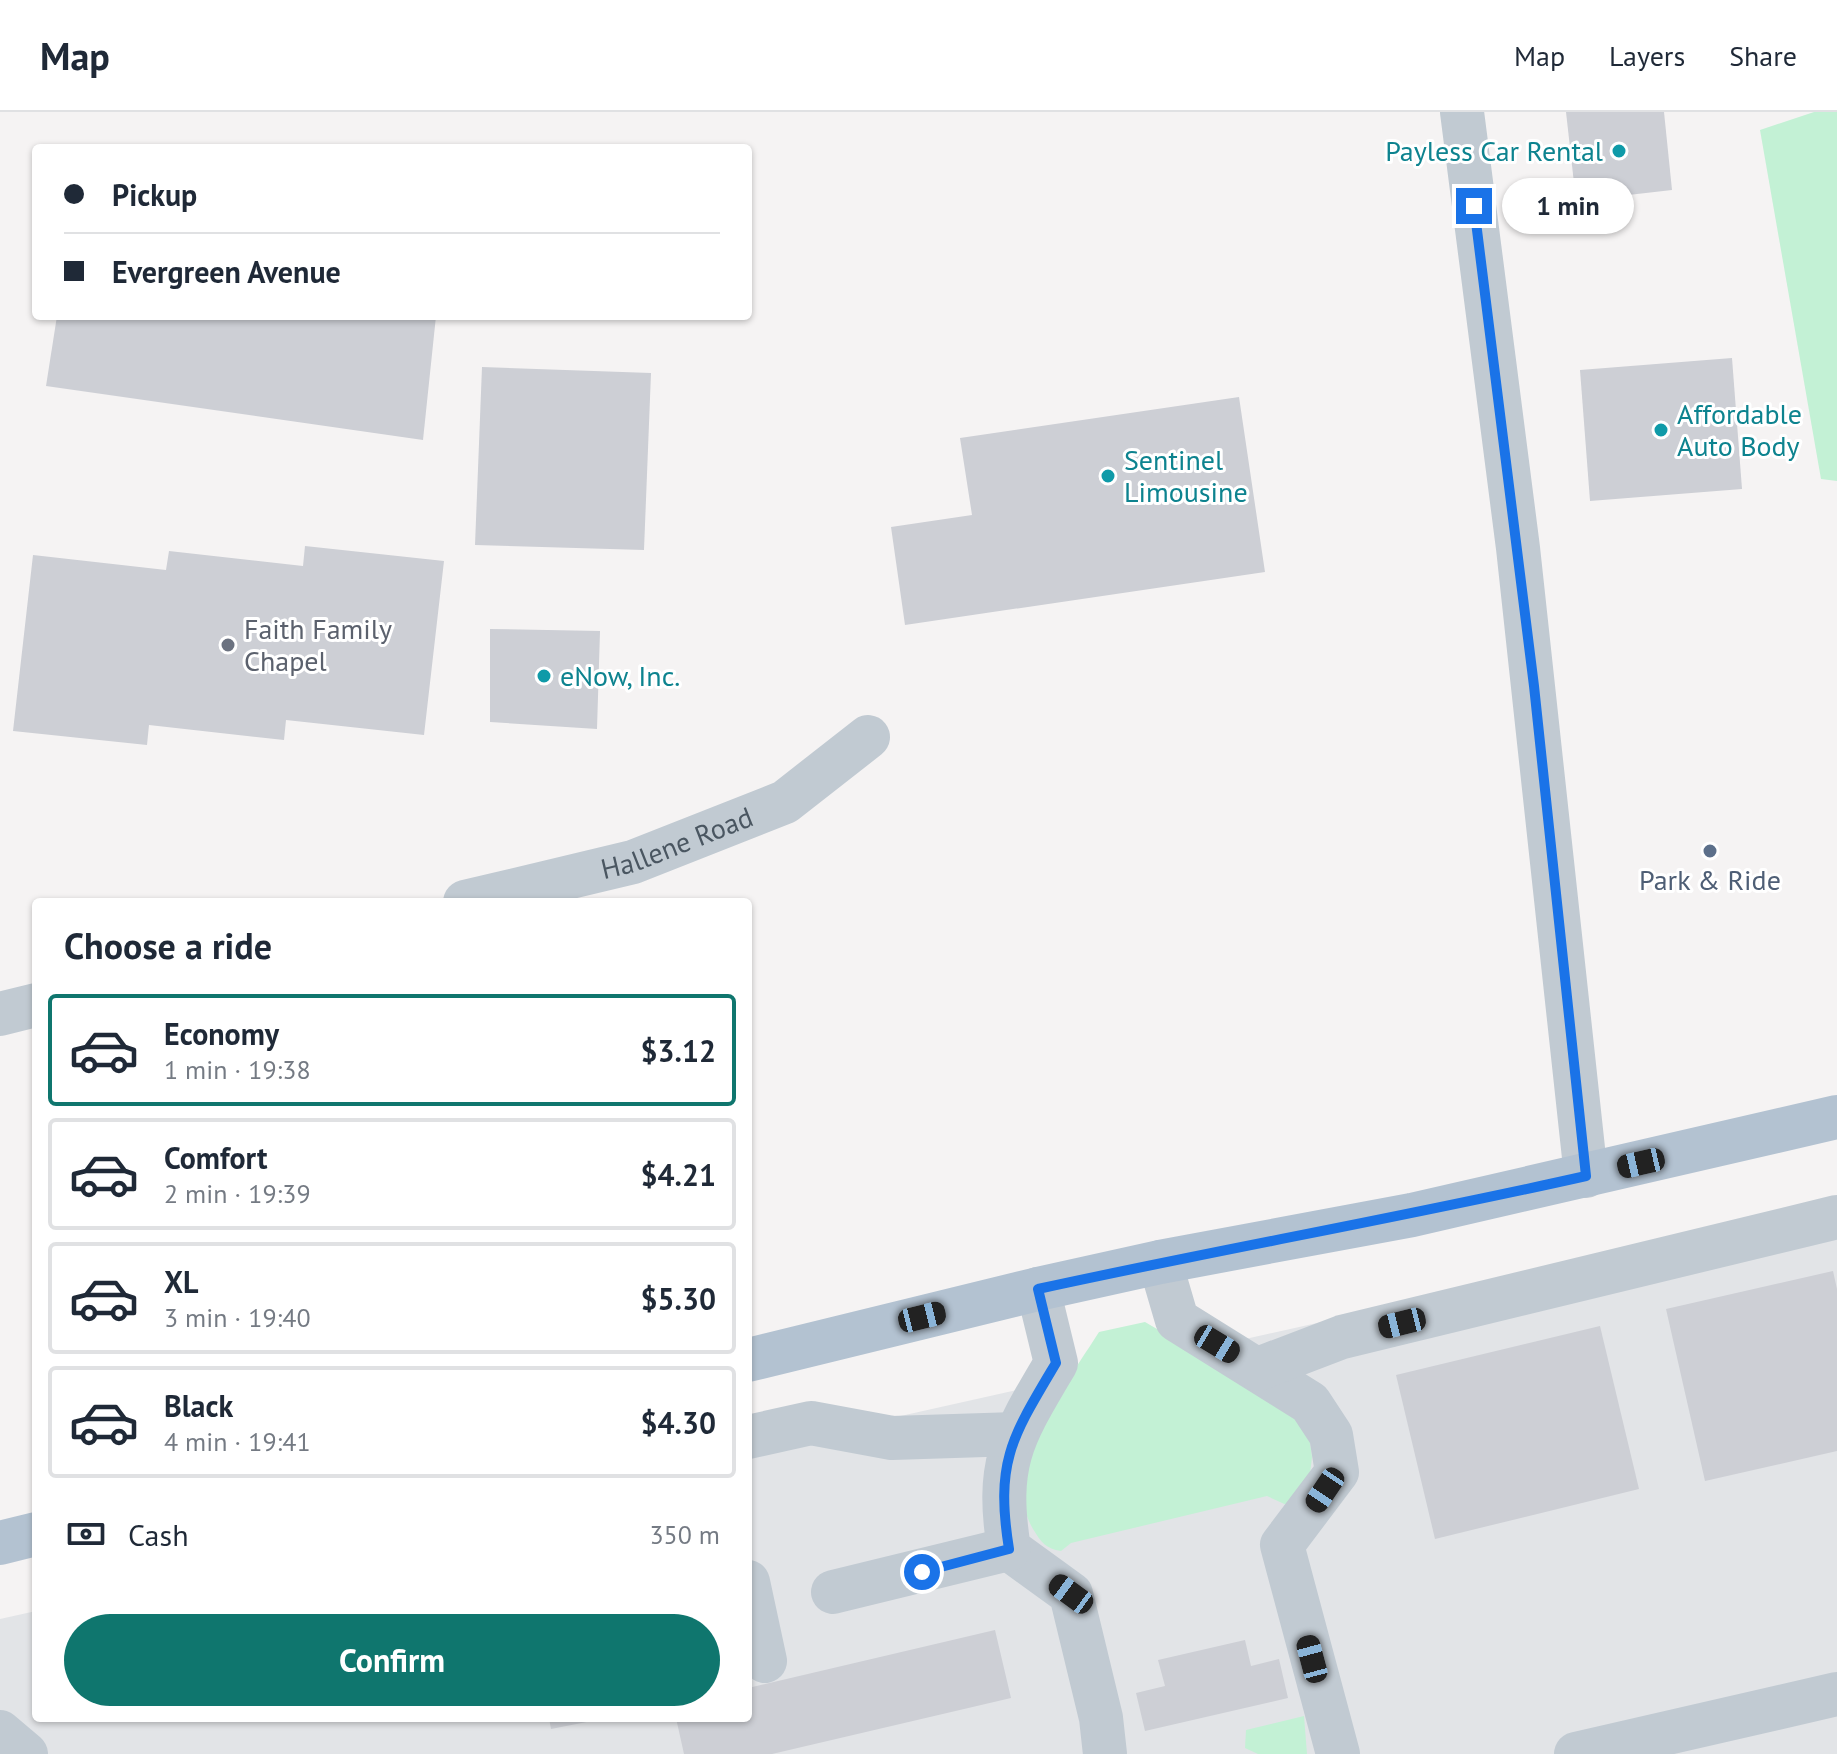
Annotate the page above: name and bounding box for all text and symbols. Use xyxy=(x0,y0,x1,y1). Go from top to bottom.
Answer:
text: Map xyxy=(40,31,110,80)
text: Map xyxy=(1514,37,1565,74)
text: Layers xyxy=(1609,37,1685,74)
text: Share xyxy=(1729,37,1797,74)
place label: Payless Car Rental xyxy=(1385,132,1603,169)
marker: Payless Car Rental xyxy=(1610,142,1628,160)
text: Pickup xyxy=(112,175,197,214)
callout: 1 min xyxy=(1502,178,1634,234)
route end xyxy=(1456,188,1492,224)
text: 1 min xyxy=(1536,189,1600,222)
text: Evergreen Avenue xyxy=(112,252,341,291)
place label: Affordable Auto Body xyxy=(1677,395,1802,464)
marker: Affordable Auto Body xyxy=(1652,421,1670,439)
place label: Sentinel Limousine xyxy=(1124,441,1248,510)
marker: Sentinel Limousine xyxy=(1099,467,1117,485)
place label: Faith Family Chapel xyxy=(244,610,392,679)
marker: Faith Family Chapel xyxy=(219,636,237,654)
place label: eNow, Inc. xyxy=(560,657,680,694)
marker: eNow, Inc. xyxy=(535,667,553,685)
street label: Hallene Road xyxy=(597,798,758,887)
marker: Park & Ride xyxy=(1701,842,1719,860)
place label: Park & Ride xyxy=(1639,861,1781,898)
text: Choose a ride xyxy=(64,922,272,969)
icon: car xyxy=(68,1014,140,1086)
text: Economy xyxy=(164,1014,279,1053)
text: $3.12 xyxy=(641,1031,716,1070)
text: 1 min · 19:38 xyxy=(164,1053,311,1086)
icon: car xyxy=(68,1138,140,1210)
text: Comfort xyxy=(164,1138,267,1177)
car xyxy=(1615,1146,1667,1180)
text: $4.21 xyxy=(641,1155,716,1194)
text: 2 min · 19:39 xyxy=(164,1177,311,1210)
icon: car xyxy=(68,1262,140,1334)
text: XL xyxy=(164,1262,198,1301)
text: $5.30 xyxy=(641,1279,716,1318)
car xyxy=(896,1300,948,1334)
text: 3 min · 19:40 xyxy=(164,1301,311,1334)
car xyxy=(1376,1306,1428,1340)
car xyxy=(1190,1321,1244,1367)
icon: car xyxy=(68,1386,140,1458)
text: Black xyxy=(164,1386,233,1425)
text: $4.30 xyxy=(641,1403,716,1442)
text: 4 min · 19:41 xyxy=(164,1425,311,1458)
car xyxy=(1302,1463,1348,1517)
icon: cash xyxy=(64,1512,108,1556)
text: Cash xyxy=(128,1515,189,1554)
text: 350 m xyxy=(649,1518,720,1551)
route start xyxy=(904,1554,940,1590)
car xyxy=(1045,1570,1097,1618)
button: Confirm xyxy=(64,1614,720,1706)
car xyxy=(1294,1633,1330,1685)

